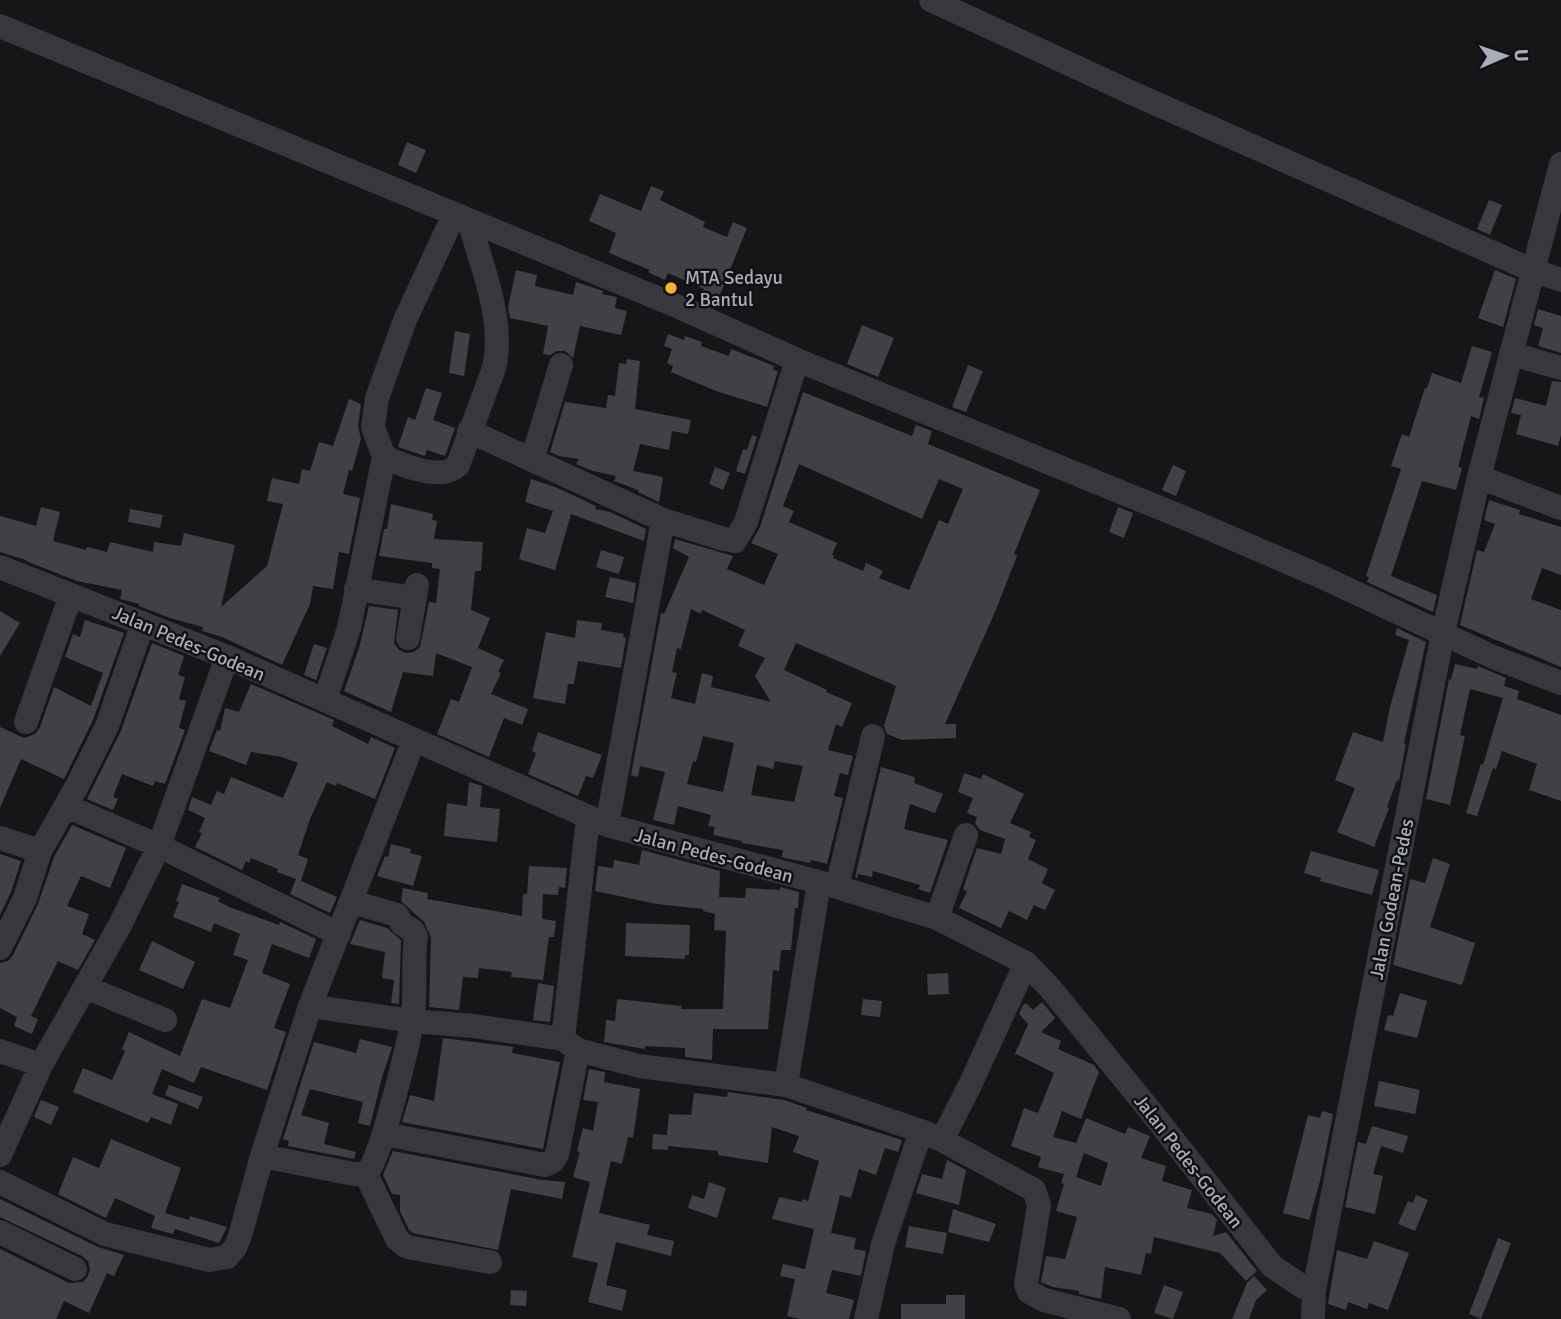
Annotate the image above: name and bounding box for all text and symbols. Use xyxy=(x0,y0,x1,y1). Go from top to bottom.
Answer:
north arrow xyxy=(1470,21,1540,91)
text: U xyxy=(1509,49,1533,62)
place label: MTA Sedayu 2 Bantul xyxy=(685,266,783,312)
marker: MTA Sedayu 2 Bantul xyxy=(663,280,679,296)
street label: Jalan Pedes-Godean xyxy=(109,601,269,687)
street label: Jalan Godean-Pedes xyxy=(1365,817,1419,982)
street label: Jalan Pedes-Godean xyxy=(632,823,796,889)
street label: Jalan Pedes-Godean xyxy=(1128,1090,1248,1233)

